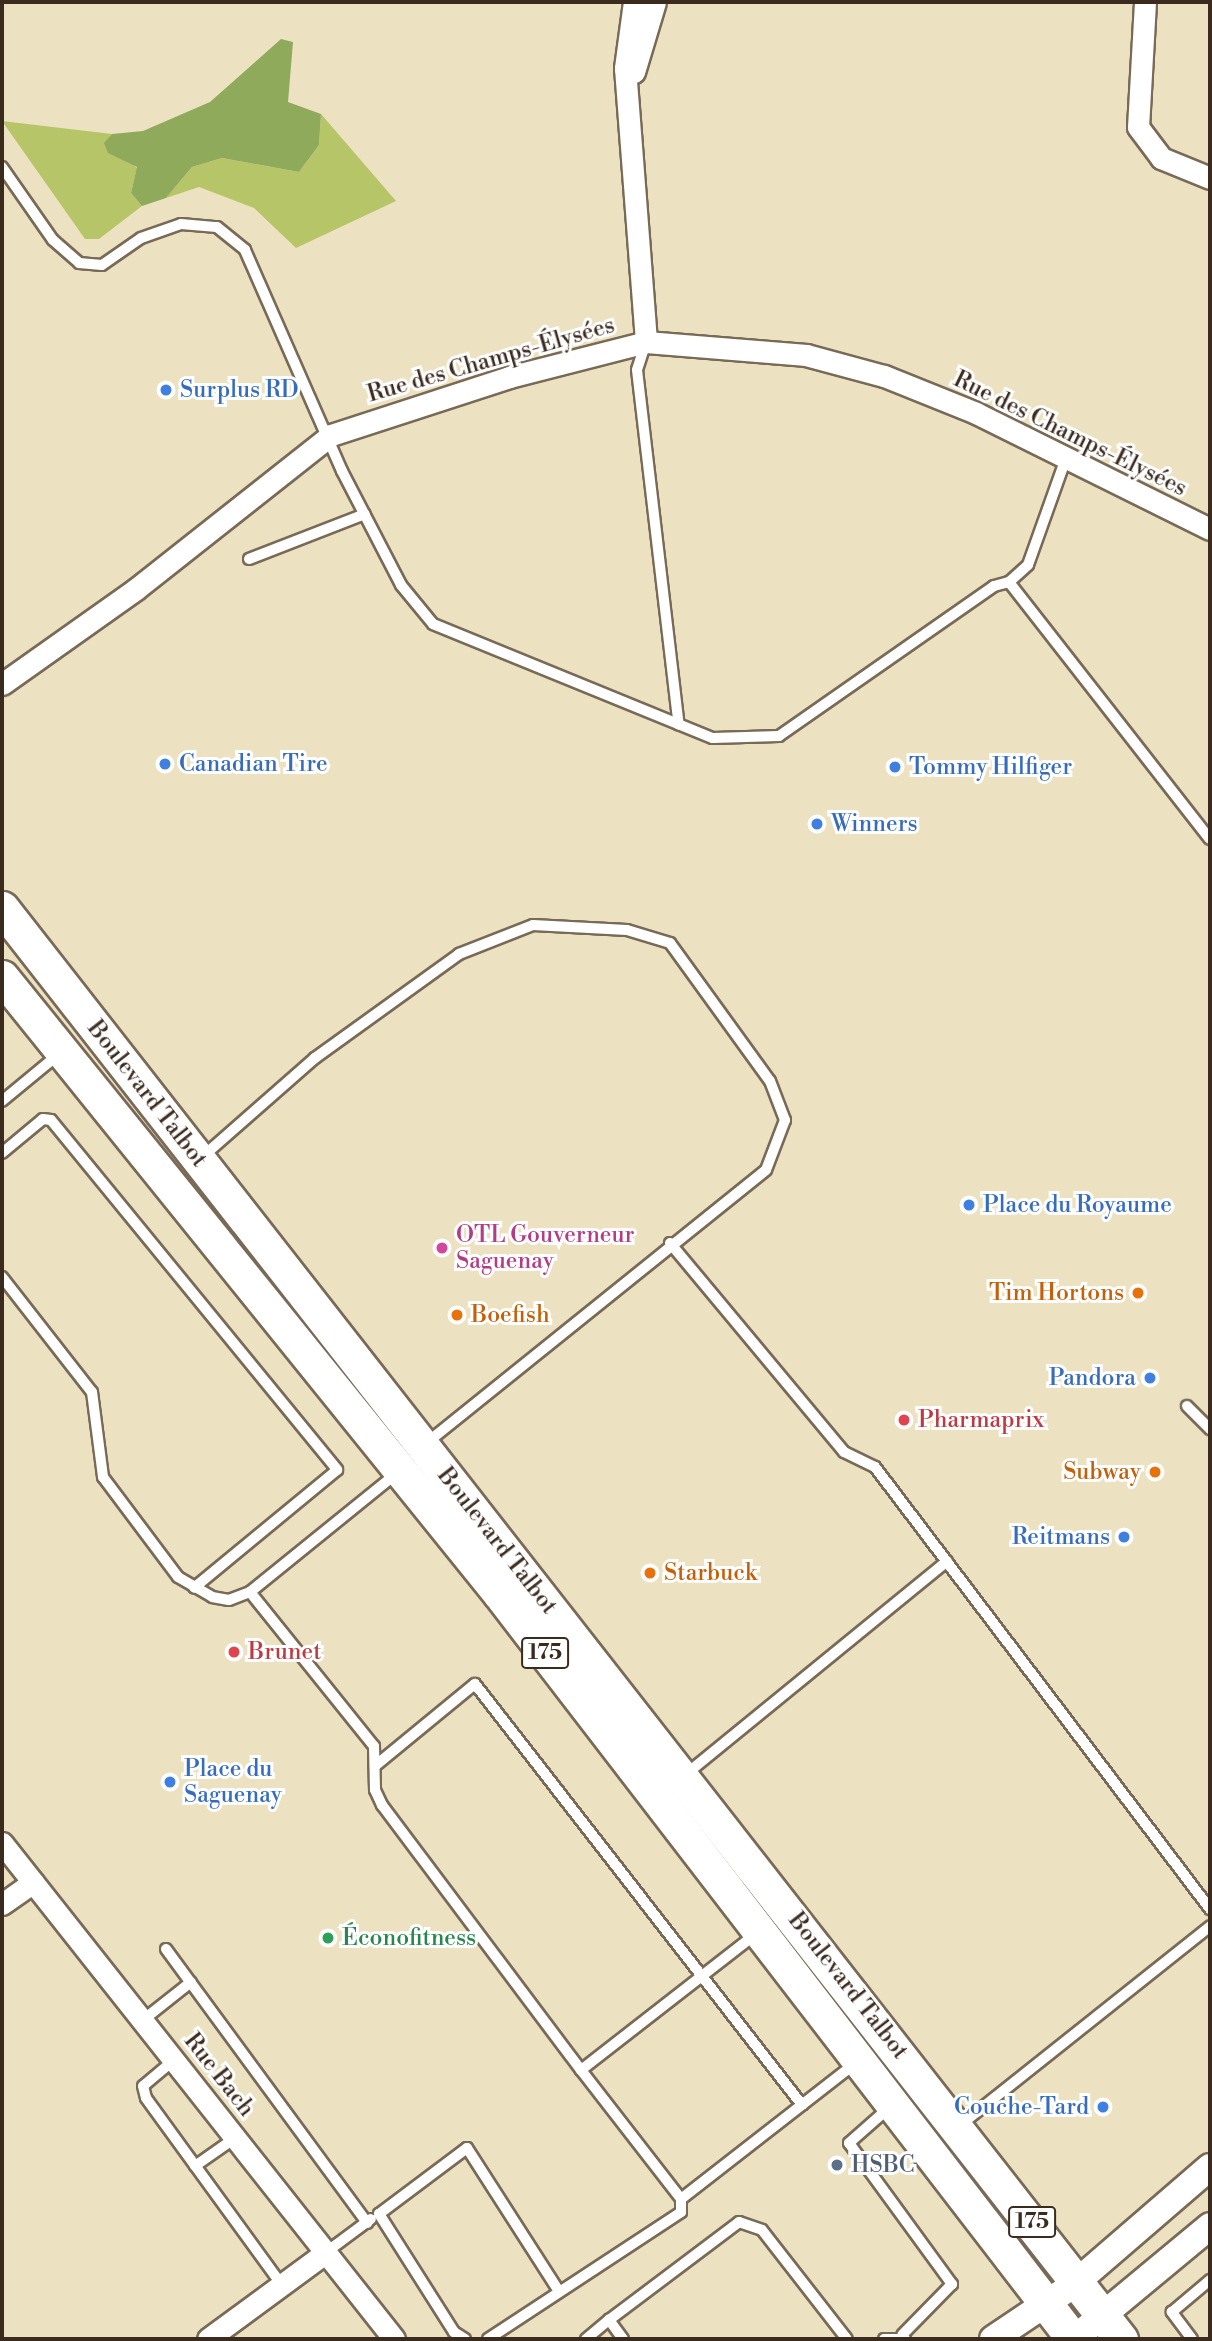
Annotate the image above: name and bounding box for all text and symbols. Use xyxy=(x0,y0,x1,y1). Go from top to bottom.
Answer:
street label: Rue des Champs-Élysées xyxy=(364,311,618,409)
street label: Rue des Champs-Élysées xyxy=(949,366,1191,502)
place label: Surplus RD xyxy=(180,376,299,404)
marker: Surplus RD xyxy=(158,382,174,398)
place label: Canadian Tire xyxy=(179,750,328,778)
place label: Tommy Hilfiger xyxy=(909,753,1072,781)
marker: Canadian Tire xyxy=(157,756,173,772)
marker: Tommy Hilfiger xyxy=(887,759,903,775)
place label: Winners xyxy=(831,810,918,838)
marker: Winners xyxy=(809,816,825,832)
street label: Boulevard Talbot xyxy=(81,1015,213,1173)
place label: Place du Royaume xyxy=(983,1191,1172,1219)
marker: Place du Royaume xyxy=(961,1197,977,1213)
place label: OTL Gouverneur Saguenay xyxy=(456,1221,635,1275)
marker: OTL Gouverneur Saguenay xyxy=(434,1240,450,1256)
place label: Tim Hortons xyxy=(989,1279,1124,1307)
marker: Tim Hortons xyxy=(1130,1285,1146,1301)
place label: Boefish xyxy=(471,1301,550,1329)
marker: Boefish xyxy=(449,1307,465,1323)
place label: Pandora xyxy=(1049,1364,1136,1392)
marker: Pandora xyxy=(1142,1370,1158,1386)
place label: Pharmaprix xyxy=(918,1406,1044,1434)
marker: Pharmaprix xyxy=(896,1412,912,1428)
place label: Subway xyxy=(1063,1458,1141,1486)
street label: Boulevard Talbot xyxy=(431,1462,563,1620)
marker: Subway xyxy=(1147,1464,1163,1480)
place label: Reitmans xyxy=(1012,1523,1110,1551)
marker: Reitmans xyxy=(1116,1529,1132,1545)
place label: Starbuck xyxy=(664,1559,757,1587)
marker: Starbuck xyxy=(642,1565,658,1581)
road number: 175 xyxy=(520,1636,570,1670)
place label: Brunet xyxy=(248,1638,321,1666)
marker: Brunet xyxy=(226,1644,242,1660)
place label: Place du Saguenay xyxy=(184,1755,282,1809)
marker: Place du Saguenay xyxy=(162,1774,178,1790)
street label: Boulevard Talbot xyxy=(782,1907,914,2065)
place label: Éconofitness xyxy=(342,1924,476,1952)
marker: Éconofitness xyxy=(320,1930,336,1946)
street label: Rue Bach xyxy=(178,2028,260,2122)
place label: Couche-Tard xyxy=(954,2093,1089,2121)
marker: Couche-Tard xyxy=(1095,2099,1111,2115)
place label: HSBC xyxy=(851,2151,915,2179)
marker: HSBC xyxy=(829,2157,845,2173)
road number: 175 xyxy=(1007,2204,1056,2240)

